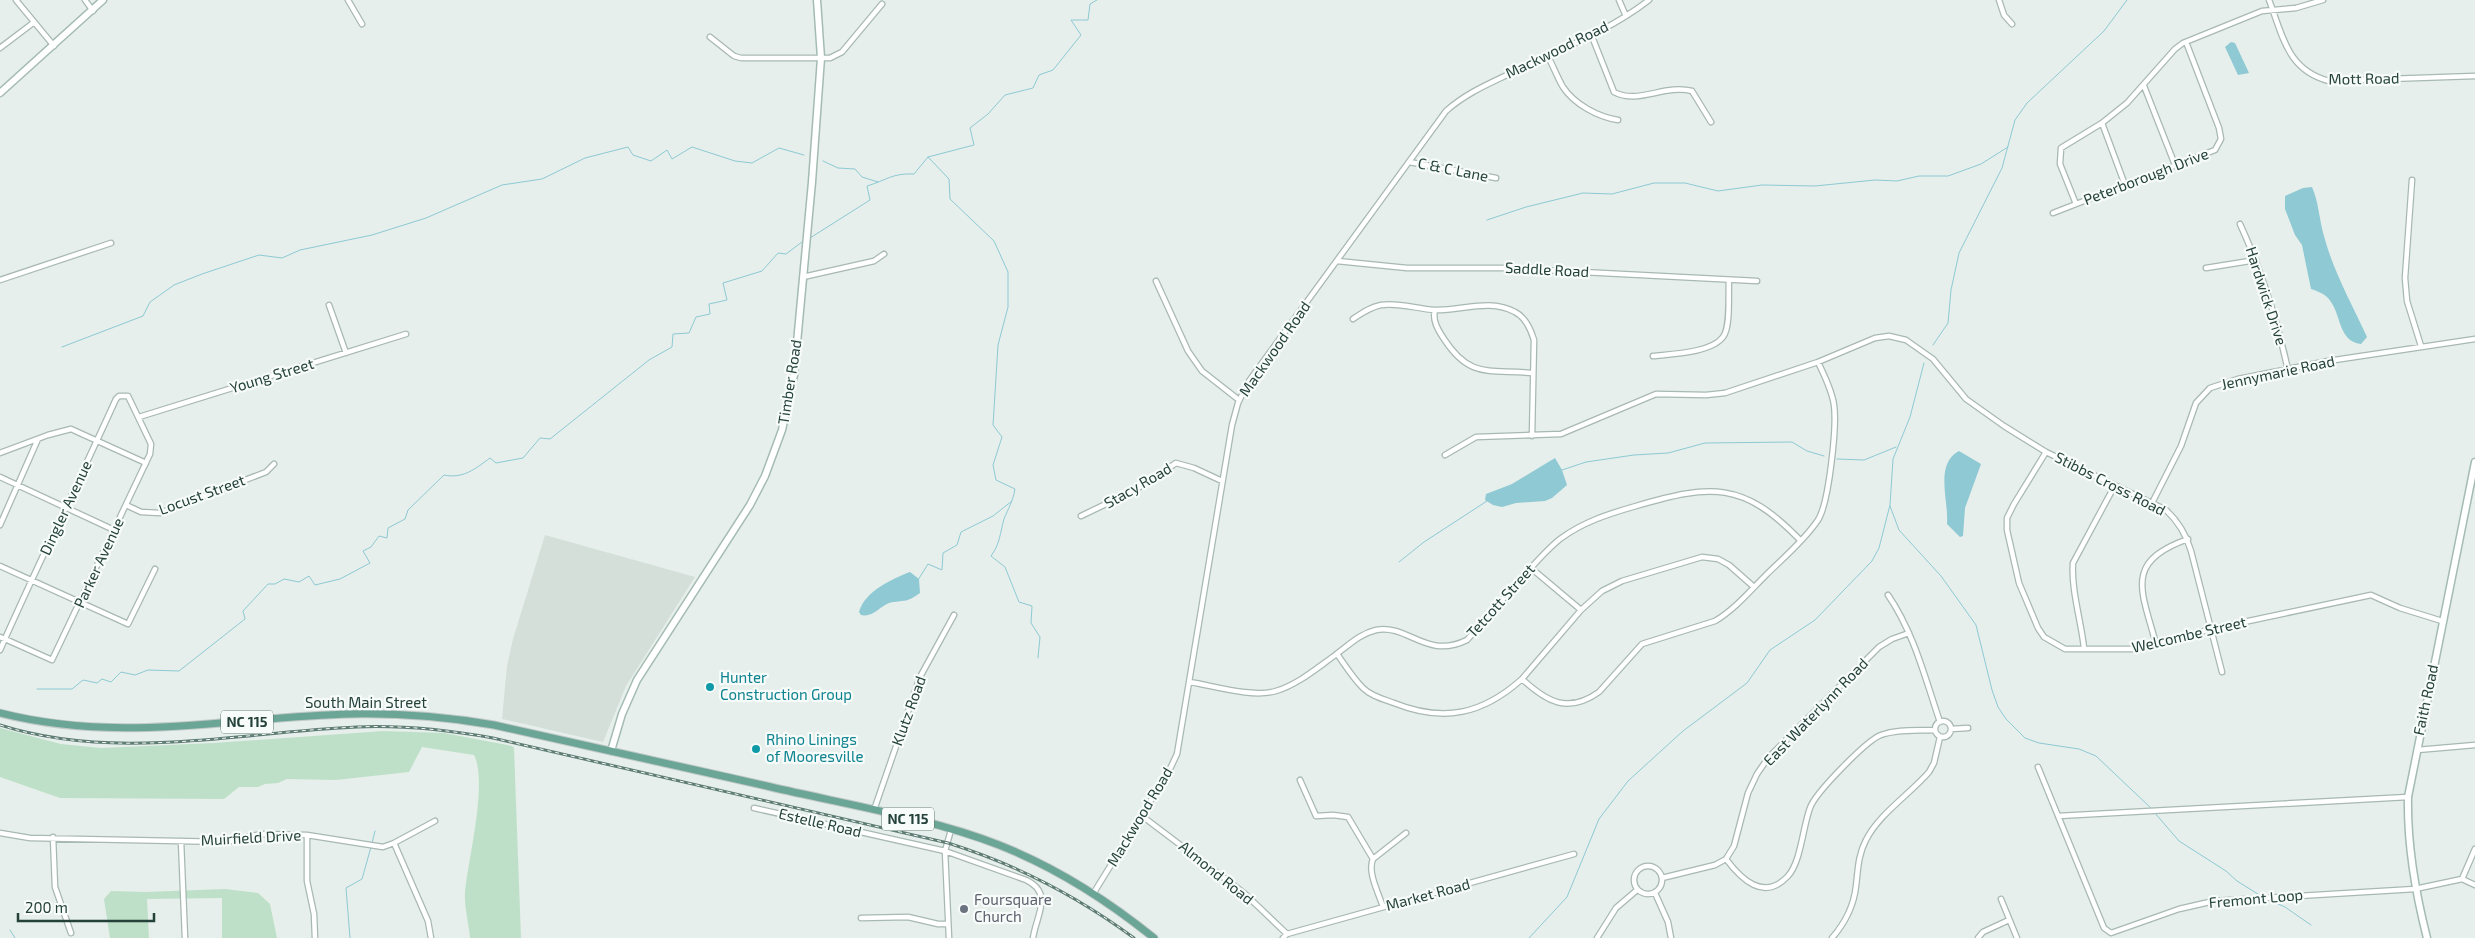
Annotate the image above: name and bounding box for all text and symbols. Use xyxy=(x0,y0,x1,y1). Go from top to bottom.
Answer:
street label: Mackwood Road xyxy=(1502,16,1611,82)
street label: Mott Road xyxy=(2328,68,2400,88)
street label: Peterborough Drive xyxy=(2081,144,2211,208)
street label: C & C Lane xyxy=(1416,153,1490,185)
street label: Hardwick Drive xyxy=(2243,244,2291,347)
street label: Saddle Road xyxy=(1505,258,1590,280)
street label: Mackwood Road xyxy=(1235,297,1314,400)
street label: Timber Road xyxy=(773,338,805,426)
street label: Jennymarie Road xyxy=(2219,351,2336,393)
street label: Young Street xyxy=(228,354,316,396)
street label: Stibbs Cross Road xyxy=(2052,447,2169,519)
street label: Dingler Avenue xyxy=(35,457,95,558)
street label: Stacy Road xyxy=(1100,459,1175,512)
street label: Locust Street xyxy=(156,470,248,518)
street label: Parker Avenue xyxy=(69,515,127,611)
street label: Tetcott Street xyxy=(1462,560,1538,641)
street label: Welcombe Street xyxy=(2130,612,2248,656)
street label: East Waterlynn Road xyxy=(1759,654,1871,769)
street label: Faith Road xyxy=(2409,663,2441,737)
place label: Hunter Construction Group xyxy=(720,668,852,703)
street label: Klutz Road xyxy=(887,673,929,748)
marker: Hunter Construction Group xyxy=(704,681,716,693)
street label: South Main Street xyxy=(305,693,427,711)
road number: NC 115 xyxy=(221,710,273,734)
place label: Rhino Linings of Mooresville xyxy=(766,730,864,765)
marker: Rhino Linings of Mooresville xyxy=(750,743,762,755)
street label: Mackwood Road xyxy=(1103,764,1176,869)
street label: Estelle Road xyxy=(777,804,863,840)
road number: NC 115 xyxy=(882,808,934,831)
street label: Muirfield Drive xyxy=(200,825,302,849)
street label: Almond Road xyxy=(1176,837,1258,908)
street label: Market Road xyxy=(1384,874,1472,914)
street label: Fremont Loop xyxy=(2208,885,2304,911)
scale bar xyxy=(18,890,154,922)
place label: Foursquare Church xyxy=(974,890,1052,925)
text: 200 m xyxy=(25,898,68,916)
marker: Foursquare Church xyxy=(958,903,970,915)

